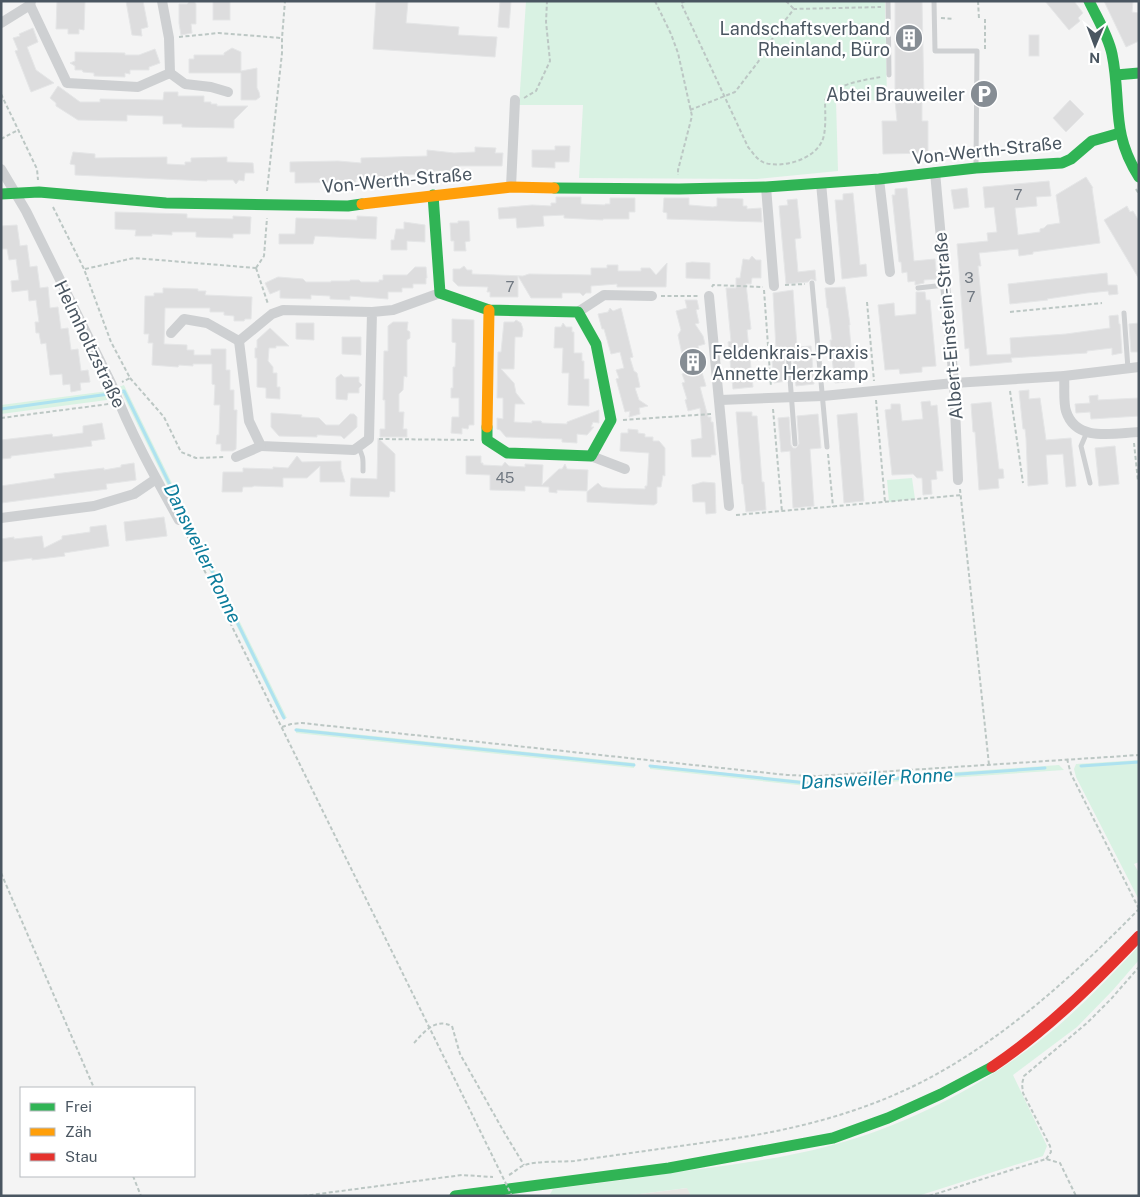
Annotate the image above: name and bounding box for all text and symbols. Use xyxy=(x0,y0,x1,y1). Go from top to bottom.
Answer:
place label: Landschaftsverband Rheinland, Büro xyxy=(720,18,890,60)
north arrow xyxy=(1070,20,1120,70)
building icon: Landschaftsverband Rheinland, Büro xyxy=(894,23,924,53)
text: N xyxy=(1089,50,1100,66)
parking icon: Abtei Brauweiler xyxy=(969,79,999,109)
place label: Abtei Brauweiler xyxy=(826,84,965,105)
street label: Von-Werth-Straße xyxy=(911,132,1063,168)
street label: Von-Werth-Straße xyxy=(321,163,473,197)
house number: 7 xyxy=(1013,186,1023,203)
street label: Albert-Einstein-Straße xyxy=(929,231,967,421)
house number: 3 xyxy=(964,269,974,286)
street label: Helmholtzstraße xyxy=(50,277,130,411)
house number: 7 xyxy=(505,278,515,295)
house number: 7 xyxy=(966,288,976,305)
place label: Feldenkrais-Praxis Annette Herzkamp xyxy=(712,342,868,384)
building icon: Feldenkrais-Praxis Annette Herzkamp xyxy=(678,347,708,377)
house number: 45 xyxy=(496,469,514,486)
water label: Dansweiler Ronne xyxy=(160,480,246,626)
water label: Dansweiler Ronne xyxy=(800,763,954,793)
legend xyxy=(20,1087,195,1177)
text: Frei xyxy=(65,1098,92,1115)
text: Zäh xyxy=(65,1123,92,1140)
text: Stau xyxy=(65,1148,98,1165)

